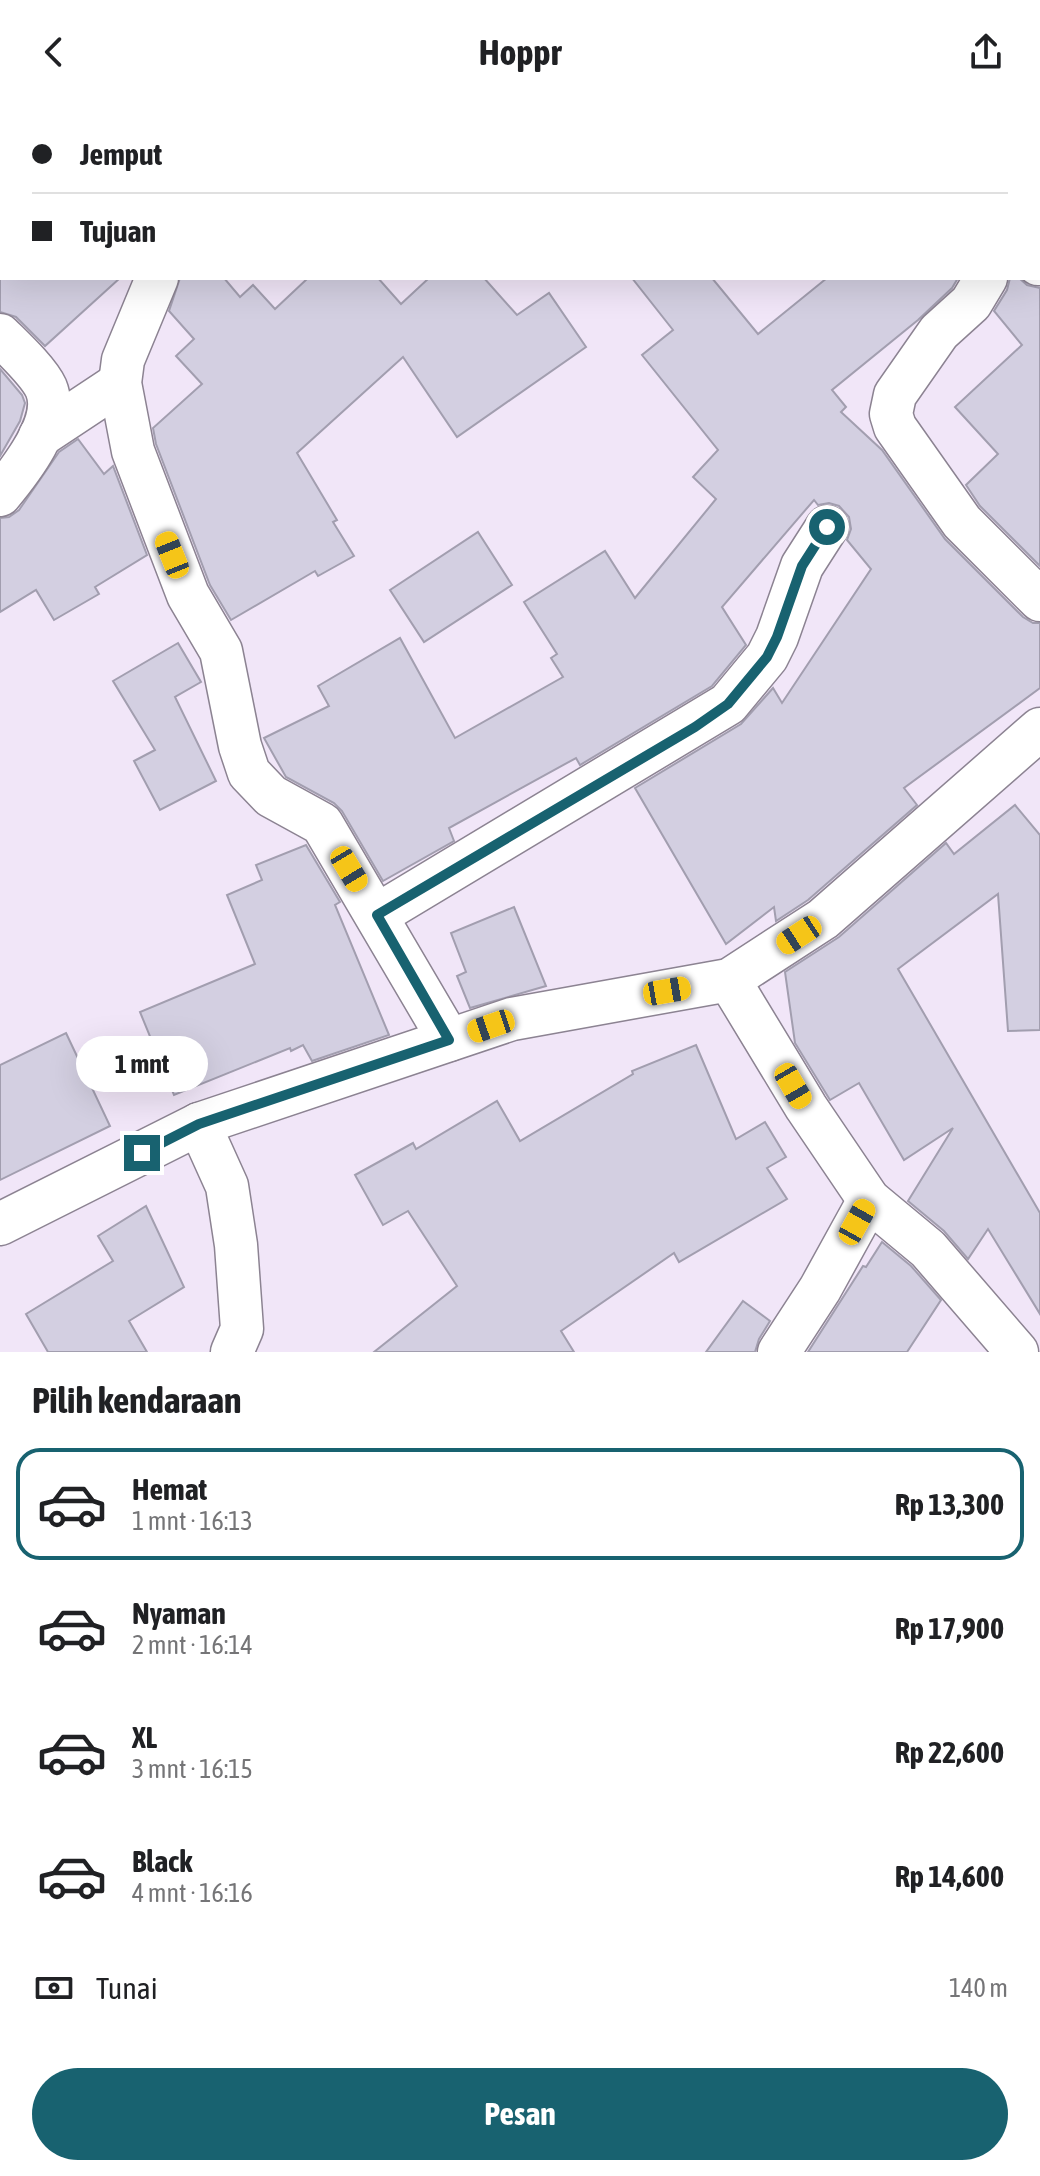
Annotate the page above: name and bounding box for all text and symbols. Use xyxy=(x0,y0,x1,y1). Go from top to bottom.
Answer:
icon: back xyxy=(32,30,76,74)
icon: share xyxy=(964,30,1008,74)
text: Hoppr xyxy=(479,31,561,73)
text: Jemput xyxy=(80,137,162,171)
text: Tujuan xyxy=(80,214,156,248)
route start xyxy=(809,509,845,545)
car xyxy=(152,528,192,582)
car xyxy=(326,842,372,896)
car xyxy=(772,912,826,958)
car xyxy=(641,975,693,1007)
car xyxy=(464,1007,518,1045)
callout: 1 mnt xyxy=(76,1037,208,1093)
text: 1 mnt xyxy=(115,1049,169,1079)
car xyxy=(771,1059,815,1113)
route end xyxy=(124,1135,160,1171)
car xyxy=(835,1195,879,1249)
text: Pilih kendaraan xyxy=(32,1379,241,1421)
icon: car xyxy=(36,1468,108,1540)
text: Hemat xyxy=(132,1472,207,1506)
text: Rp 13,300 xyxy=(895,1487,1004,1521)
text: 1 mnt · 16:13 xyxy=(132,1506,253,1536)
icon: car xyxy=(36,1592,108,1664)
text: Nyaman xyxy=(132,1596,226,1630)
text: Rp 17,900 xyxy=(895,1611,1004,1645)
text: 2 mnt · 16:14 xyxy=(132,1630,253,1660)
icon: car xyxy=(36,1716,108,1788)
text: XL xyxy=(132,1720,157,1754)
text: Rp 22,600 xyxy=(895,1735,1004,1769)
text: 3 mnt · 16:15 xyxy=(132,1754,253,1784)
icon: car xyxy=(36,1840,108,1912)
text: Black xyxy=(132,1844,192,1878)
text: Rp 14,600 xyxy=(895,1859,1004,1893)
text: 4 mnt · 16:16 xyxy=(132,1878,253,1908)
icon: cash xyxy=(32,1966,76,2010)
text: Tunai xyxy=(96,1971,158,2005)
text: 140 m xyxy=(949,1973,1008,2003)
button: Pesan xyxy=(32,2068,1008,2160)

